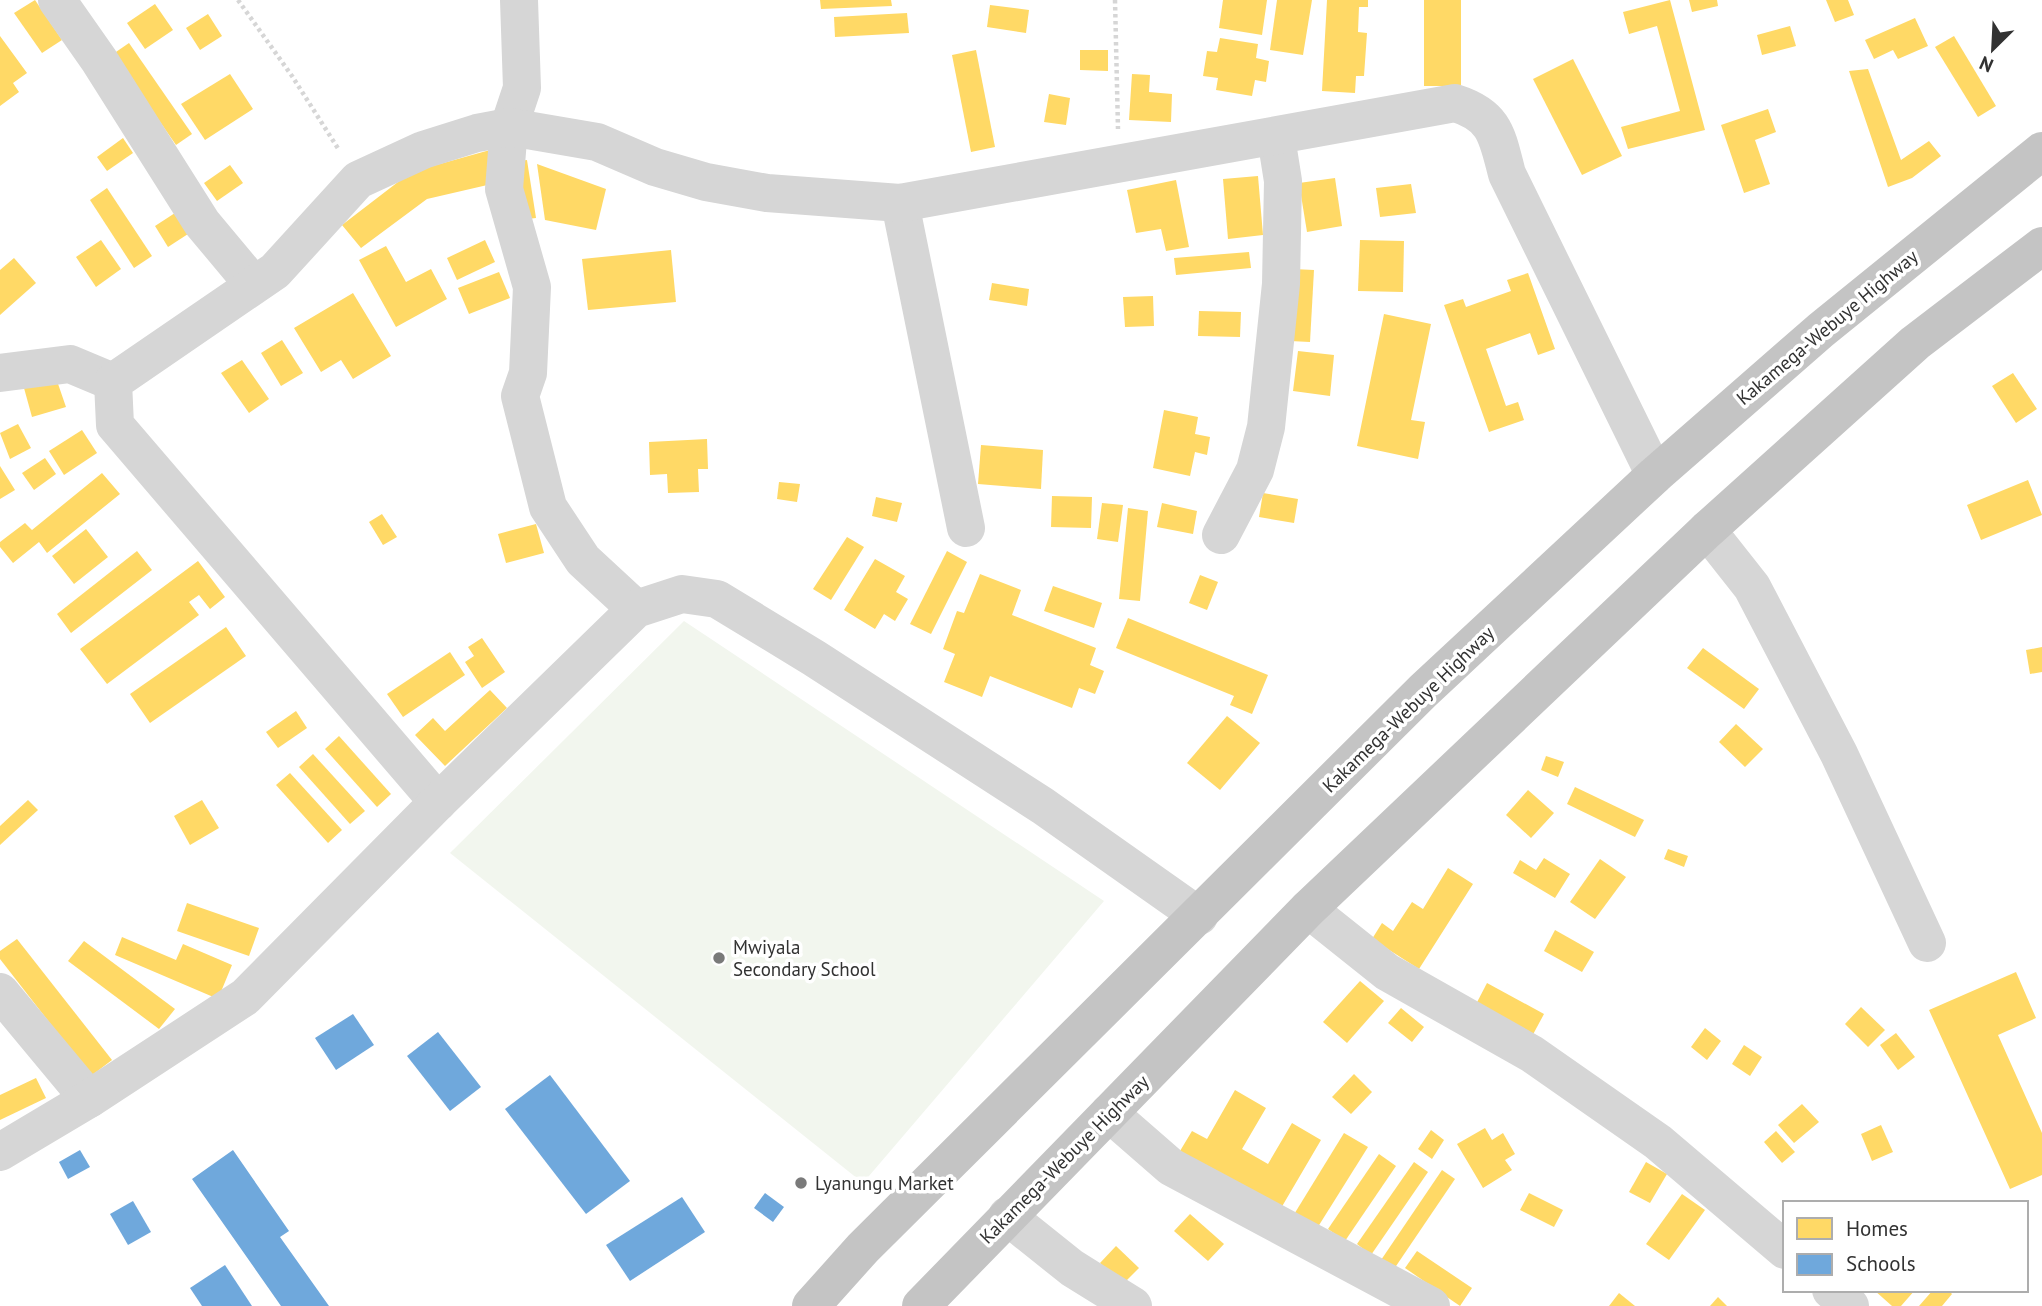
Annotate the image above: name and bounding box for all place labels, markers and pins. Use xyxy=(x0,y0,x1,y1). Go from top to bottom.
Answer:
place label: Mwiyala Secondary School xyxy=(733,935,876,981)
marker: Mwiyala Secondary School xyxy=(711,950,727,966)
place label: Lyanungu Market xyxy=(815,1171,954,1195)
marker: Lyanungu Market xyxy=(793,1175,809,1191)

